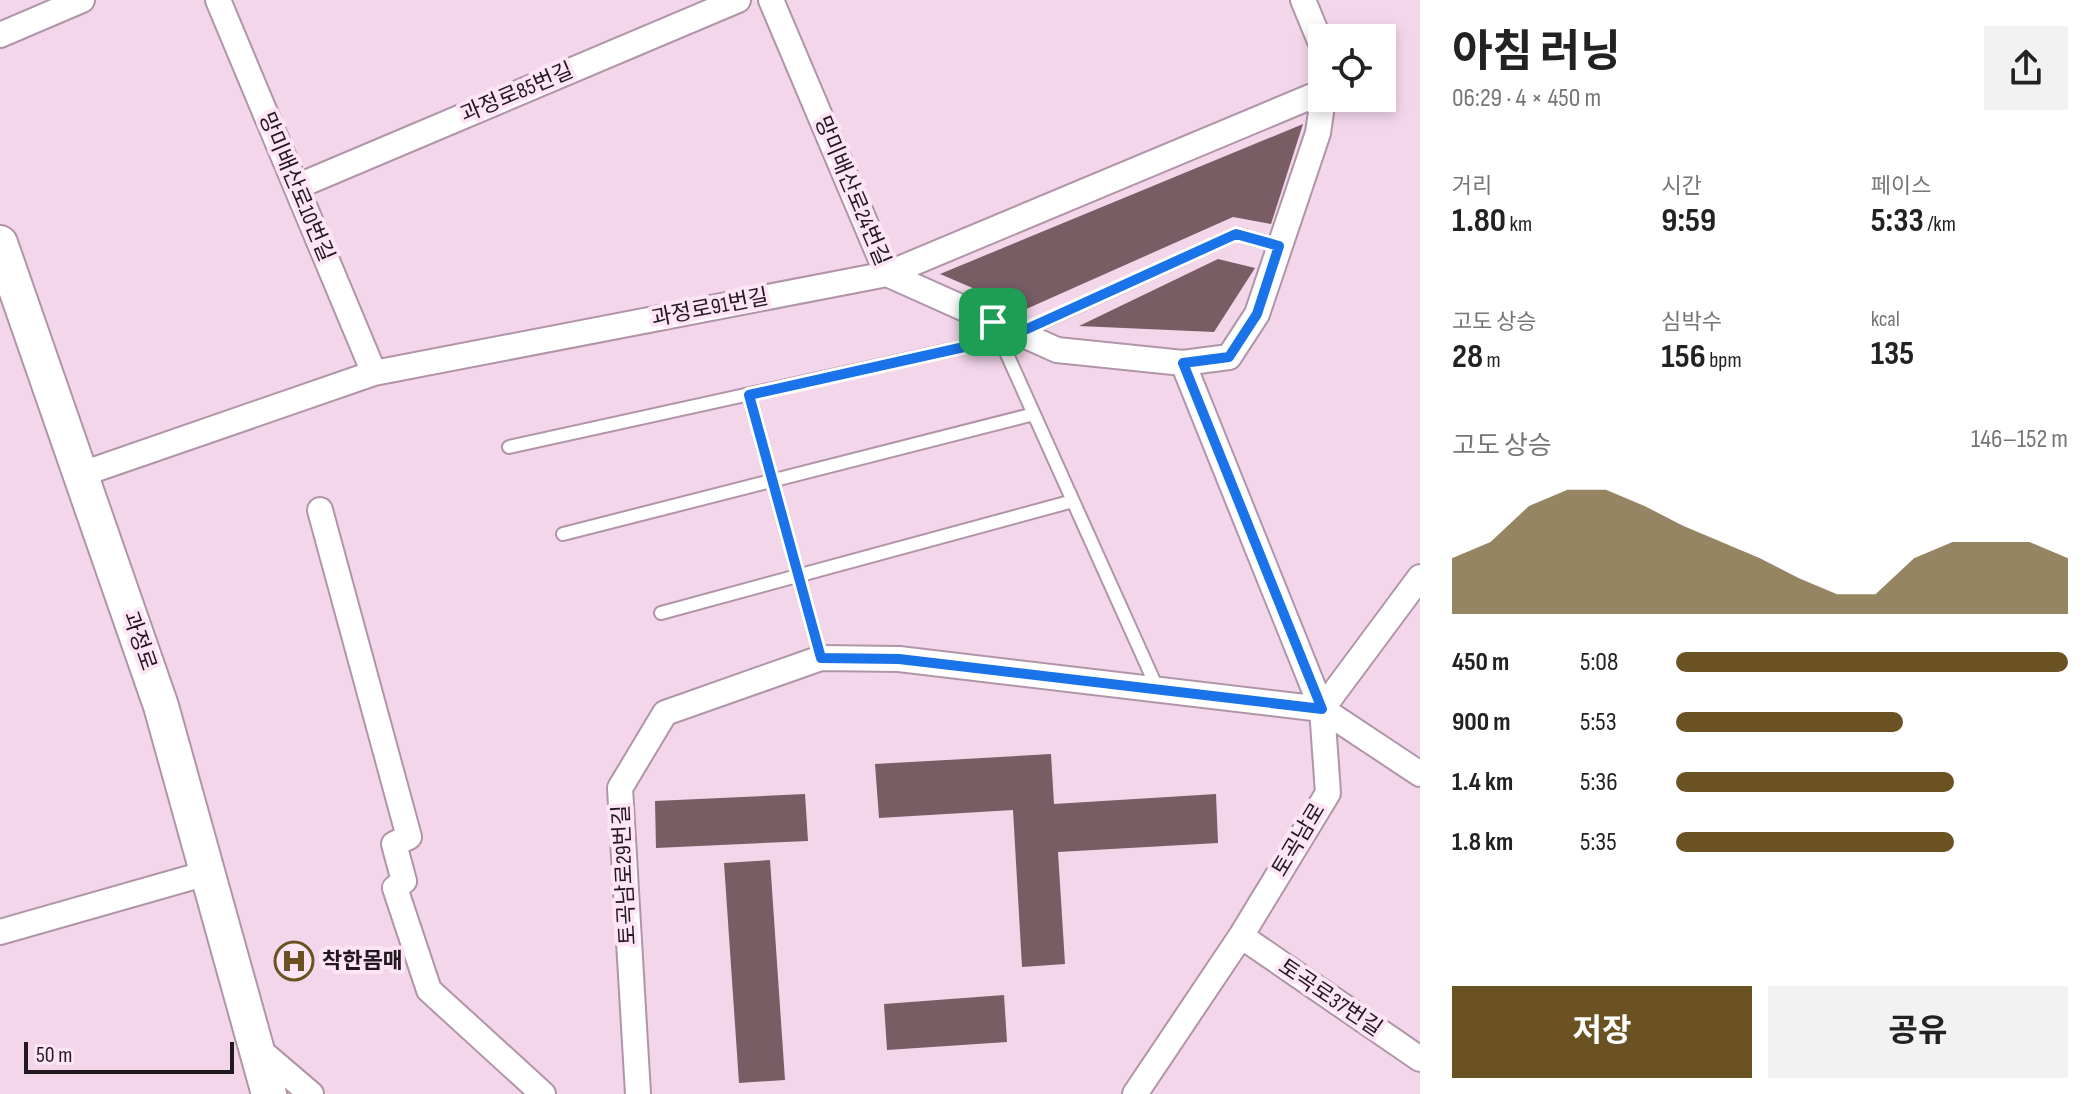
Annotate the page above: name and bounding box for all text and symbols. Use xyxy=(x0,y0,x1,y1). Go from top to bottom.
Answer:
map controls xyxy=(1308,24,1396,112)
button: locate xyxy=(1308,24,1396,112)
text: 아침 러닝 xyxy=(1452,26,1621,79)
button: share xyxy=(1984,26,2068,110)
street label: 과정로85번길 xyxy=(457,57,577,129)
text: 06:29 · 4 × 450 m xyxy=(1452,83,1601,114)
street label: 망미배산로10번길 xyxy=(252,108,340,266)
street label: 망미배산로24번길 xyxy=(808,112,896,270)
text: 거리 xyxy=(1452,173,1492,200)
text: 시간 xyxy=(1661,173,1702,200)
text: 페이스 xyxy=(1871,173,1931,200)
text: 1.80 xyxy=(1452,200,1506,241)
text: 9:59 xyxy=(1661,200,1716,241)
text: 5:33 xyxy=(1871,200,1924,241)
text: km xyxy=(1506,211,1532,238)
text: /km xyxy=(1924,211,1956,238)
street label: 과정로91번길 xyxy=(649,283,771,333)
pin xyxy=(959,288,1027,356)
icon: arrive xyxy=(971,300,1015,344)
text: kcal xyxy=(1871,306,1900,333)
text: 고도 상승 xyxy=(1452,309,1536,336)
text: 심박수 xyxy=(1661,309,1722,336)
text: 135 xyxy=(1871,333,1914,374)
text: 28 xyxy=(1452,336,1483,377)
text: 156 xyxy=(1661,336,1706,377)
text: m xyxy=(1483,347,1501,374)
text: bpm xyxy=(1706,347,1742,374)
text: 146–152 m xyxy=(1971,424,2068,455)
text: 고도 상승 xyxy=(1452,431,1552,462)
street label: 과정로 xyxy=(116,608,162,674)
text: 450 m xyxy=(1452,647,1509,678)
text: 5:08 xyxy=(1580,647,1618,678)
text: 900 m xyxy=(1452,707,1510,738)
text: 5:53 xyxy=(1580,707,1617,738)
text: 1.4 km xyxy=(1452,767,1513,798)
text: 5:36 xyxy=(1580,767,1618,798)
street label: 토곡남로 xyxy=(1267,798,1331,882)
street label: 토곡남로29번길 xyxy=(608,804,642,946)
text: 1.8 km xyxy=(1452,827,1513,858)
text: 5:35 xyxy=(1580,827,1617,858)
hospital icon: 착한몸매 xyxy=(273,940,315,982)
place label: 착한몸매 xyxy=(322,948,403,975)
street label: 토곡로37번길 xyxy=(1273,953,1387,1043)
button: 저장 xyxy=(1452,986,1752,1078)
button: 공유 xyxy=(1768,986,2068,1078)
scale bar xyxy=(24,1038,234,1074)
text: 50 m xyxy=(36,1042,72,1069)

